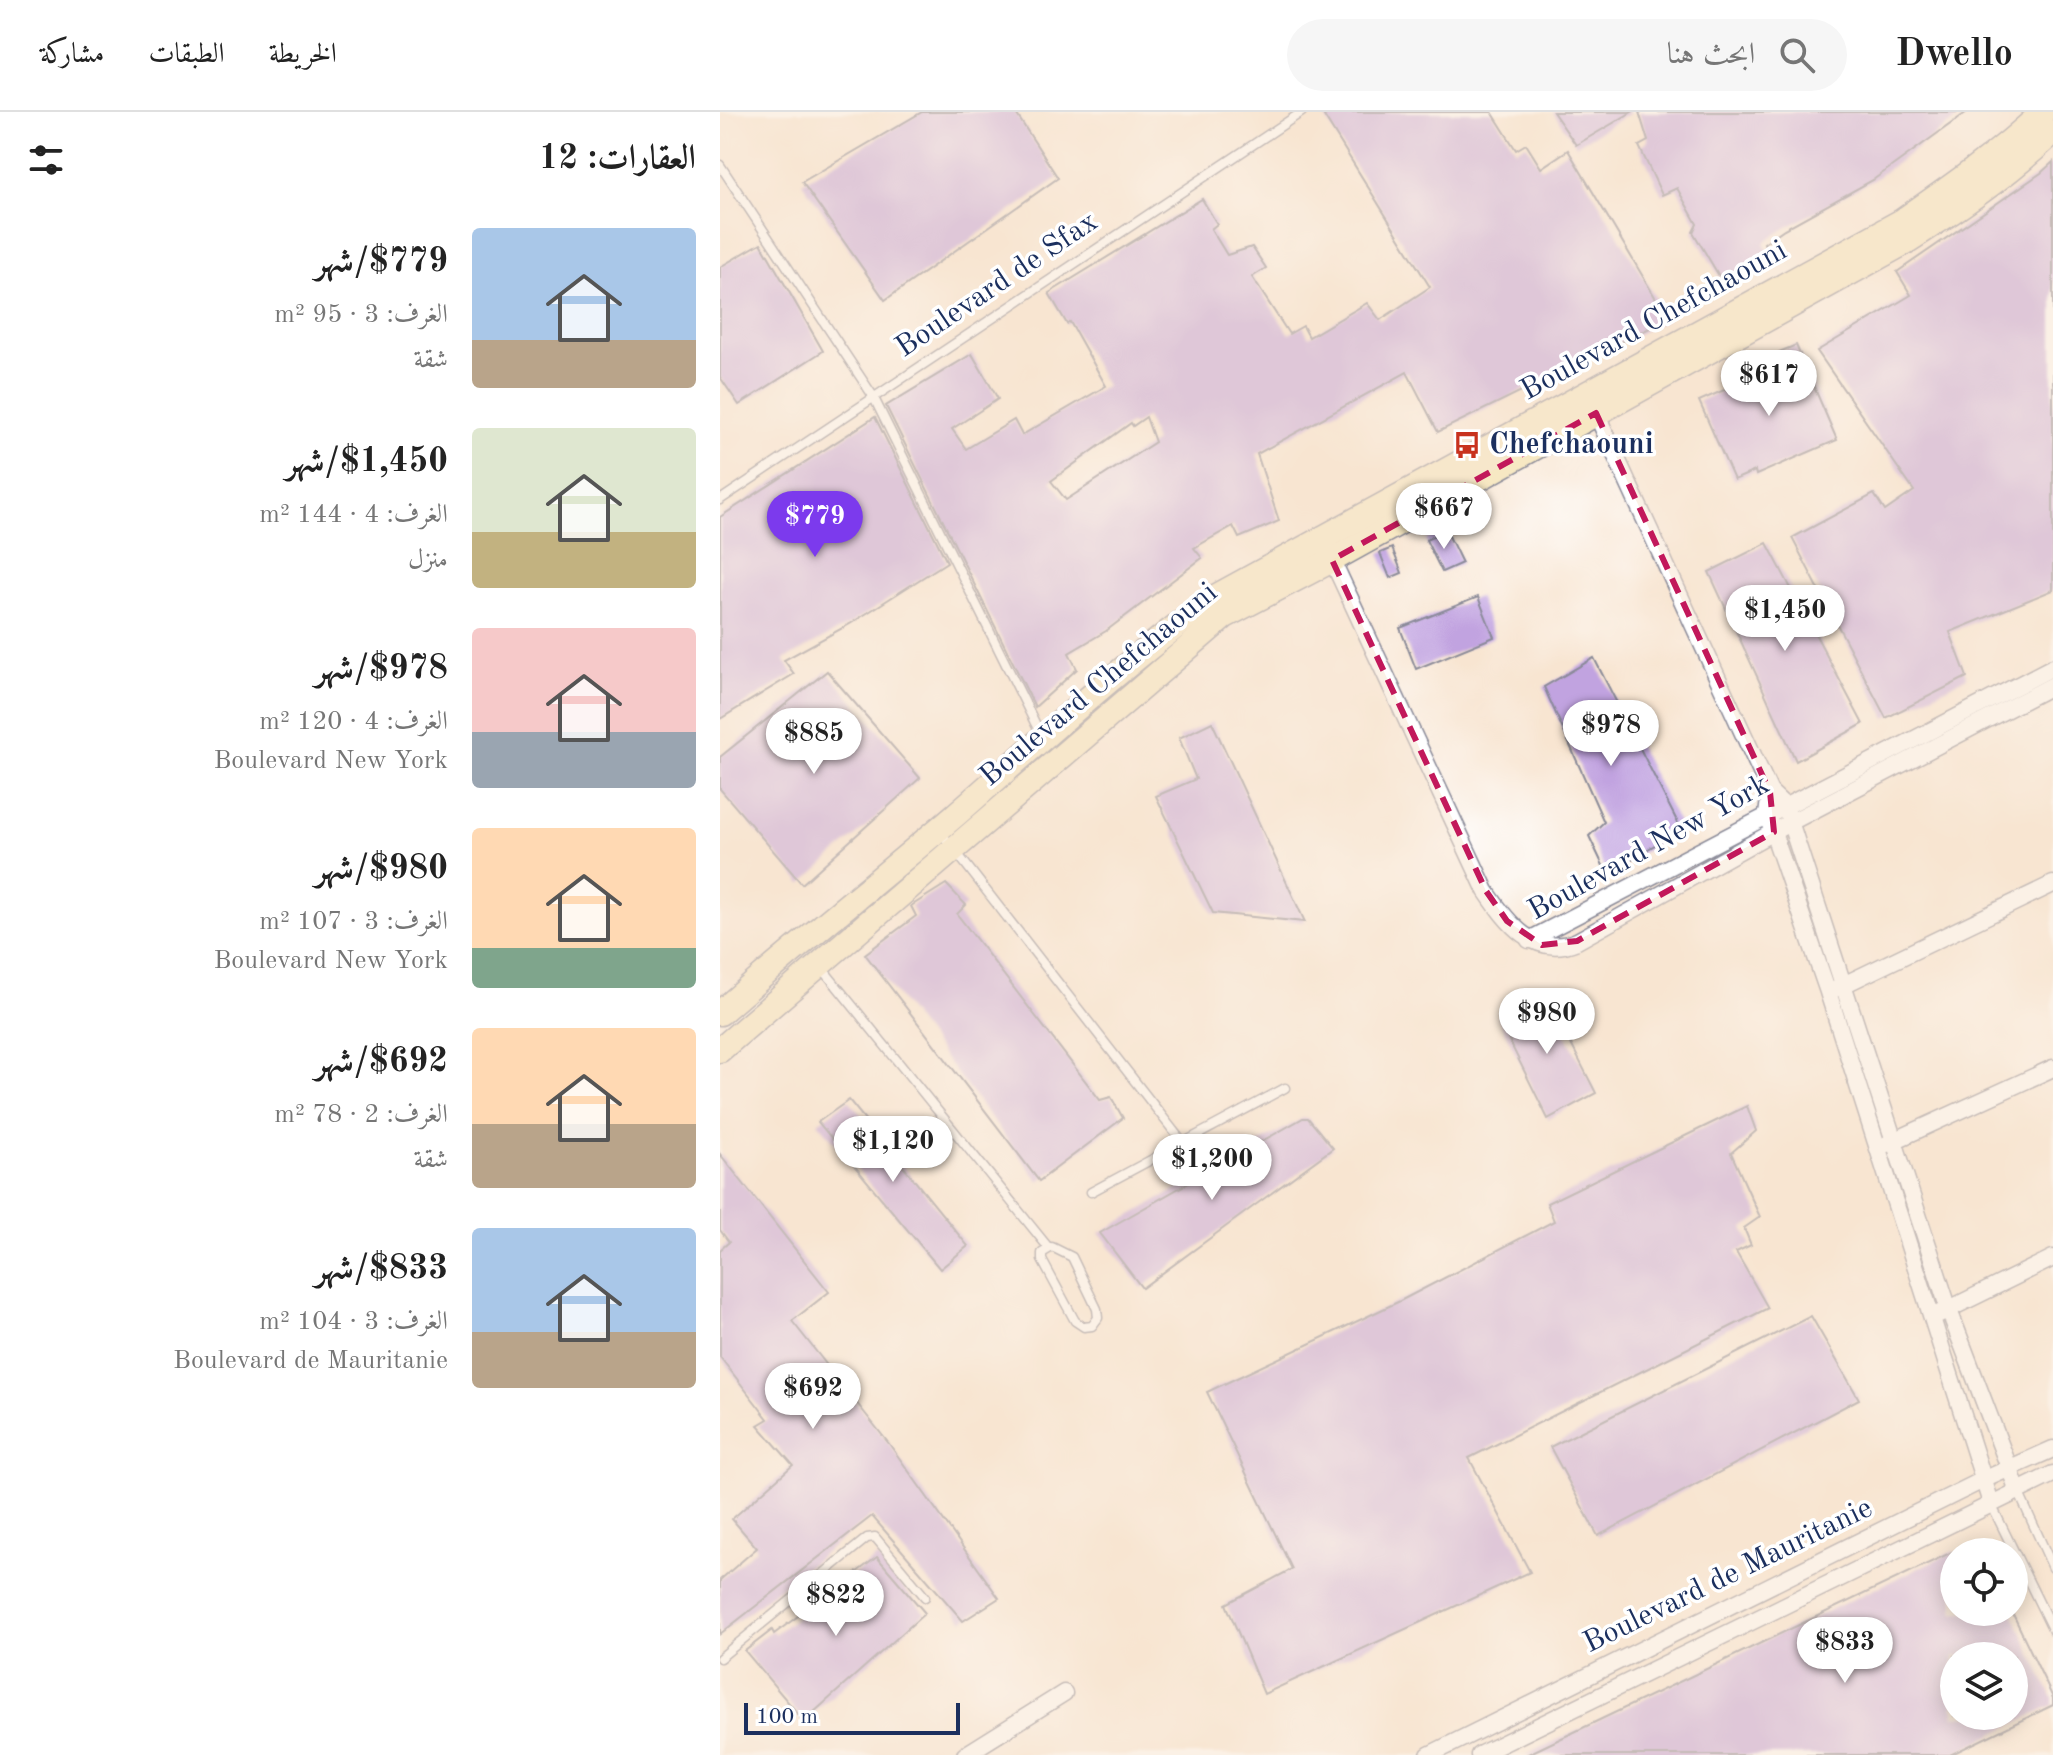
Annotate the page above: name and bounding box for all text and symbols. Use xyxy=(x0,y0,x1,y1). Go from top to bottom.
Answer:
search box xyxy=(1287,19,1847,91)
icon: search xyxy=(1775,33,1819,77)
text: Dwello xyxy=(1895,36,2013,74)
text: ابحث هنا xyxy=(1667,40,1755,70)
text: مشاركة xyxy=(40,41,104,69)
text: الطبقات xyxy=(148,41,225,69)
text: الخريطة xyxy=(269,41,337,69)
icon: filters xyxy=(24,138,68,182)
text: العقارات: 12 xyxy=(539,142,696,176)
street label: Boulevard de Sfax xyxy=(891,206,1103,364)
street label: Boulevard Chefchaouni xyxy=(1516,235,1792,407)
text: $779/شهر xyxy=(315,245,448,279)
icon: home xyxy=(536,260,632,356)
text: الغرف: 3 · 95 m² xyxy=(274,302,448,328)
text: شقة xyxy=(414,347,448,373)
pin: $617 xyxy=(1722,350,1816,418)
text: $617 xyxy=(1739,363,1799,389)
bus stop icon: Chefchaouni xyxy=(1452,430,1482,460)
place label: Chefchaouni xyxy=(1489,430,1654,460)
text: $1,450/شهر xyxy=(286,445,448,479)
icon: home xyxy=(536,460,632,556)
pin: $667 xyxy=(1397,483,1491,551)
pin: $779 xyxy=(768,491,862,559)
text: $667 xyxy=(1414,496,1474,522)
text: الغرف: 4 · 144 m² xyxy=(259,502,448,528)
text: $779 xyxy=(785,504,845,530)
text: منزل xyxy=(408,547,448,573)
street label: Boulevard Chefchaouni xyxy=(975,577,1223,793)
pin: $1,450 xyxy=(1720,585,1850,653)
text: $1,450 xyxy=(1744,598,1826,624)
text: $978/شهر xyxy=(315,652,448,686)
icon: home xyxy=(536,660,632,756)
pin: $978 xyxy=(1564,700,1658,768)
pin: $885 xyxy=(767,708,861,776)
text: الغرف: 4 · 120 m² xyxy=(259,709,448,735)
text: $978 xyxy=(1581,713,1641,739)
text: $885 xyxy=(784,721,844,747)
text: Boulevard New York xyxy=(213,748,448,774)
street label: Boulevard New York xyxy=(1523,769,1775,927)
text: $980/شهر xyxy=(315,852,448,886)
icon: home xyxy=(536,860,632,956)
text: الغرف: 3 · 107 m² xyxy=(259,909,448,935)
text: Boulevard New York xyxy=(213,948,448,974)
pin: $980 xyxy=(1500,988,1594,1056)
text: $980 xyxy=(1517,1001,1577,1027)
text: $692/شهر xyxy=(315,1045,448,1079)
icon: home xyxy=(536,1060,632,1156)
text: الغرف: 2 · 78 m² xyxy=(274,1102,448,1128)
pin: $1,120 xyxy=(828,1116,958,1184)
text: $1,120 xyxy=(852,1129,934,1155)
pin: $1,200 xyxy=(1147,1134,1277,1202)
text: شقة xyxy=(414,1147,448,1173)
text: $1,200 xyxy=(1171,1147,1253,1173)
text: $833/شهر xyxy=(315,1252,448,1286)
icon: home xyxy=(536,1260,632,1356)
text: الغرف: 3 · 104 m² xyxy=(259,1309,448,1335)
text: Boulevard de Mauritanie xyxy=(173,1348,448,1374)
pin: $692 xyxy=(766,1363,860,1431)
text: $692 xyxy=(783,1376,843,1402)
street label: Boulevard de Mauritanie xyxy=(1579,1493,1877,1659)
map controls xyxy=(1940,1538,2028,1730)
button: locate xyxy=(1940,1538,2028,1626)
pin: $822 xyxy=(789,1570,883,1638)
text: $822 xyxy=(806,1583,866,1609)
pin: $833 xyxy=(1798,1617,1892,1685)
text: $833 xyxy=(1815,1630,1875,1656)
button: layers xyxy=(1940,1642,2028,1730)
scale bar xyxy=(744,1699,960,1735)
text: 100 m xyxy=(756,1706,818,1728)

